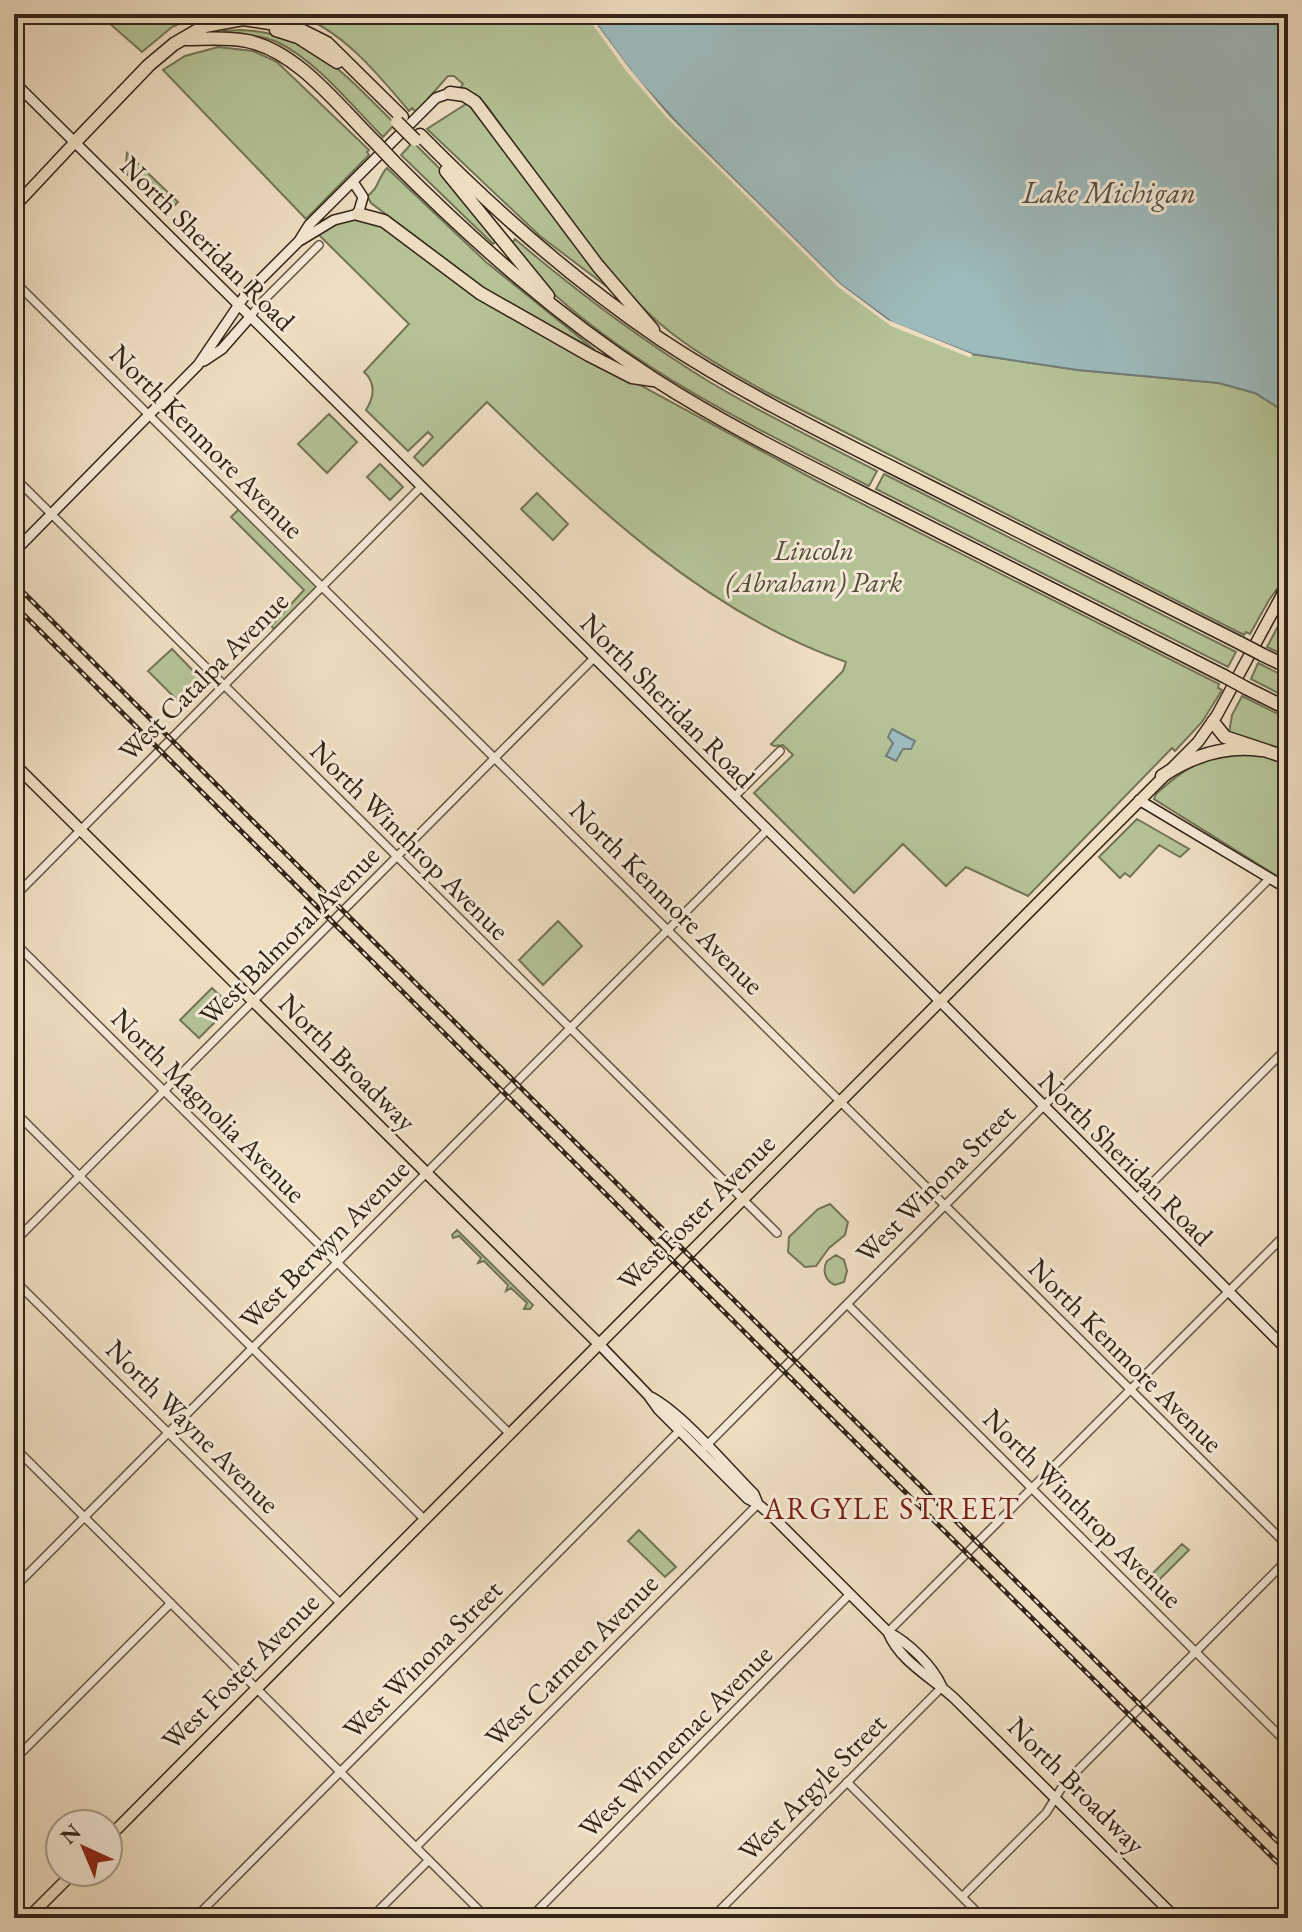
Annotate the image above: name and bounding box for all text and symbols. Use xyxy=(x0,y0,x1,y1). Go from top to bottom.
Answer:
street label: North Sheridan Road xyxy=(113,148,304,339)
water label: Lake Michigan xyxy=(1021,173,1196,212)
street label: North Kenmore Avenue xyxy=(102,336,312,546)
park label: Lincoln (Abraham) Park xyxy=(726,532,903,600)
street label: West Catalpa Avenue xyxy=(110,583,296,769)
street label: North Sheridan Road xyxy=(573,605,764,796)
street label: North Winthrop Avenue xyxy=(303,733,517,947)
street label: North Kenmore Avenue xyxy=(562,792,772,1002)
street label: West Balmoral Avenue xyxy=(191,837,387,1033)
street label: North Broadway xyxy=(271,985,425,1139)
street label: North Magnolia Avenue xyxy=(104,1000,314,1210)
street label: North Sheridan Road xyxy=(1031,1063,1222,1254)
street label: West Winona Street xyxy=(848,1096,1022,1270)
street label: West Foster Avenue xyxy=(610,1125,783,1298)
street label: West Berwyn Avenue xyxy=(231,1151,417,1337)
street label: North Kenmore Avenue xyxy=(1021,1250,1231,1460)
street label: North Wayne Avenue xyxy=(98,1331,288,1521)
street label: North Winthrop Avenue xyxy=(976,1401,1190,1615)
district label: ARGYLE STREET xyxy=(762,1489,1021,1528)
street label: West Carmen Avenue xyxy=(477,1566,665,1754)
street label: West Winona Street xyxy=(335,1572,509,1746)
street label: West Foster Avenue xyxy=(154,1584,327,1757)
street label: West Winnemac Avenue xyxy=(570,1636,780,1846)
street label: West Argyle Street xyxy=(730,1705,894,1869)
street label: North Broadway xyxy=(1000,1708,1154,1862)
north arrow xyxy=(44,1808,124,1888)
text: N xyxy=(54,1817,87,1851)

